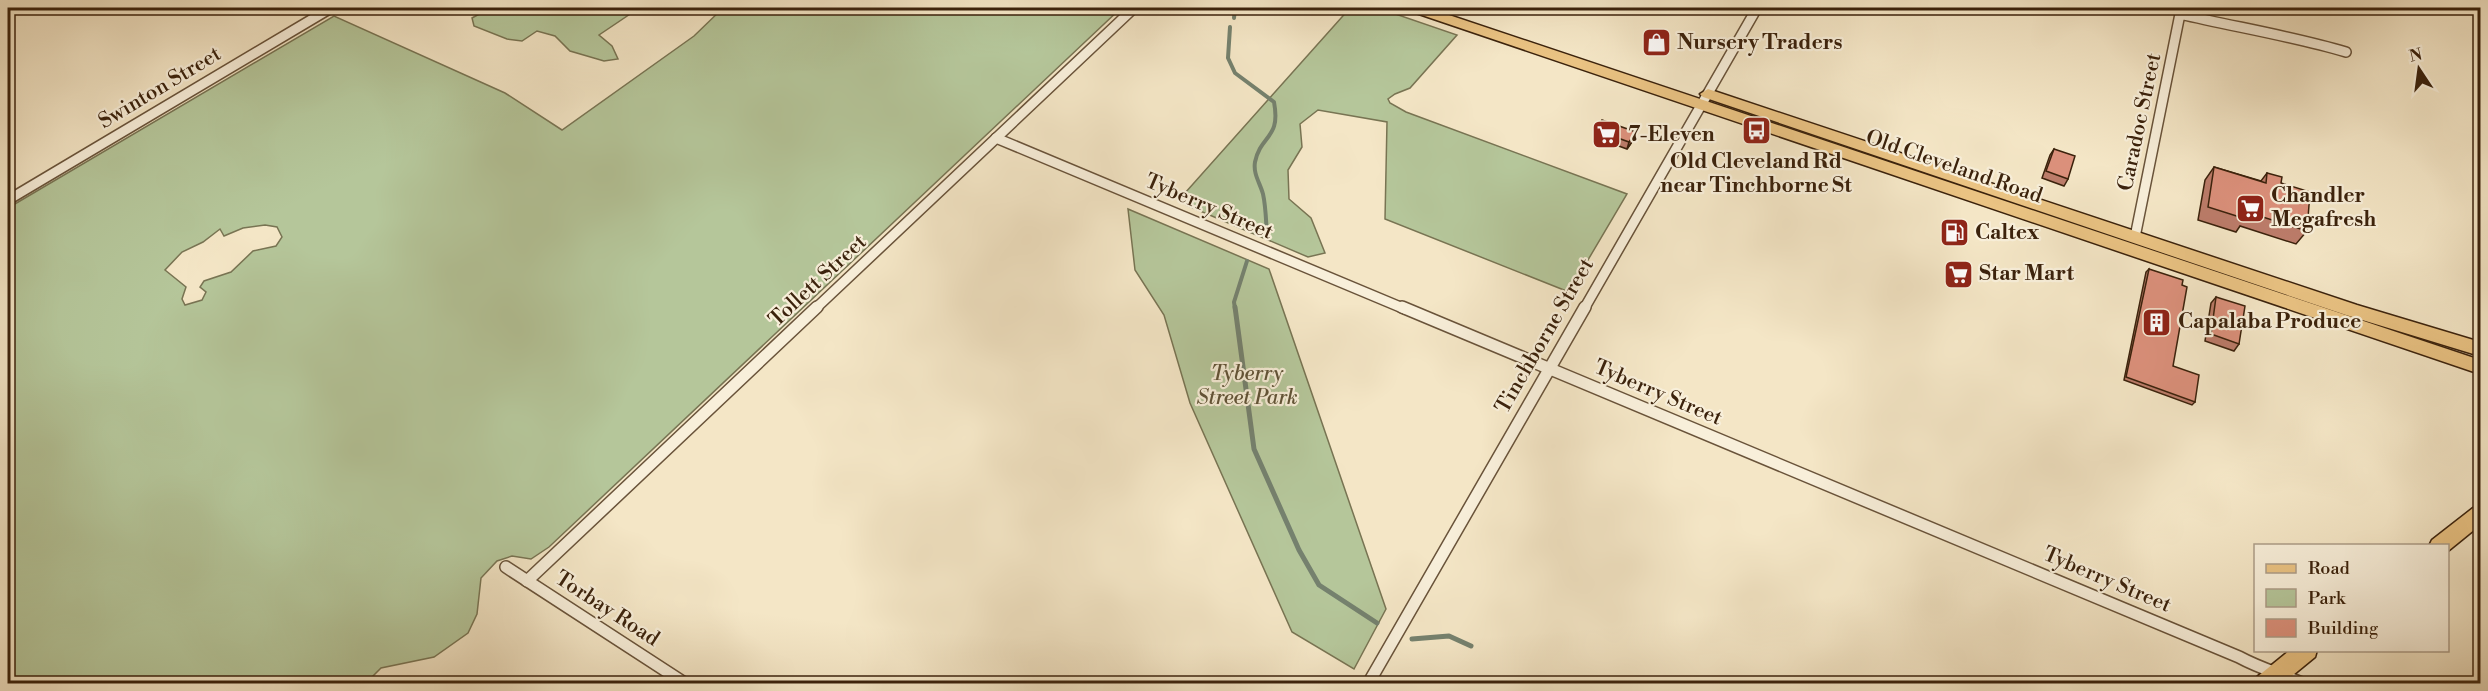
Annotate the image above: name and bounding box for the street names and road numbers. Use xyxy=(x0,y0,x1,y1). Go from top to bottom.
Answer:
street label: Swinton Street xyxy=(94,41,227,135)
street label: Caradoc Street xyxy=(2113,50,2167,193)
street label: Old Cleveland Road xyxy=(1862,125,2046,209)
street label: Tyberry Street xyxy=(1141,168,1277,246)
street label: Tollett Street xyxy=(764,229,873,333)
street label: Tinchborne Street xyxy=(1490,253,1600,418)
street label: Tyberry Street xyxy=(1590,354,1726,432)
street label: Tyberry Street xyxy=(2039,541,2175,619)
street label: Torbay Road xyxy=(550,566,664,652)

